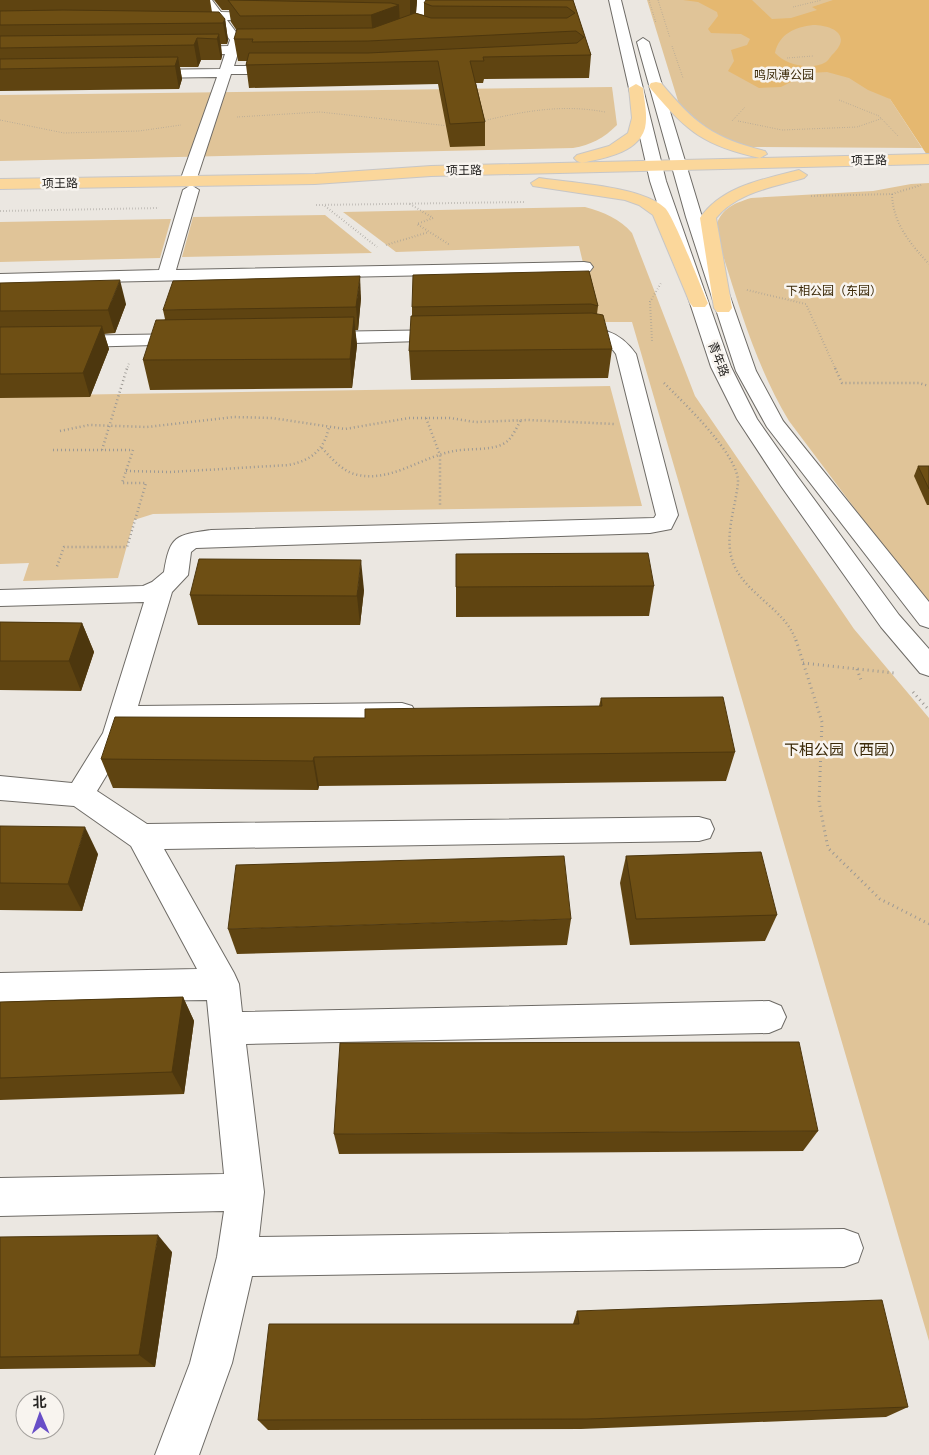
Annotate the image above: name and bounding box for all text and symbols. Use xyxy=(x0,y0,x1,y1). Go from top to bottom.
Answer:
park label: 鸣凤溥公园 xyxy=(754,67,814,82)
street label: 项王路 xyxy=(851,152,887,168)
street label: 项王路 xyxy=(446,162,482,178)
street label: 项王路 xyxy=(42,175,78,191)
park label: 下相公园（东园） xyxy=(786,283,882,298)
street label: 青年路 xyxy=(706,340,732,378)
park label: 下相公园（西园） xyxy=(784,740,904,759)
north arrow xyxy=(15,1390,65,1440)
text: 北 xyxy=(32,1393,47,1411)

